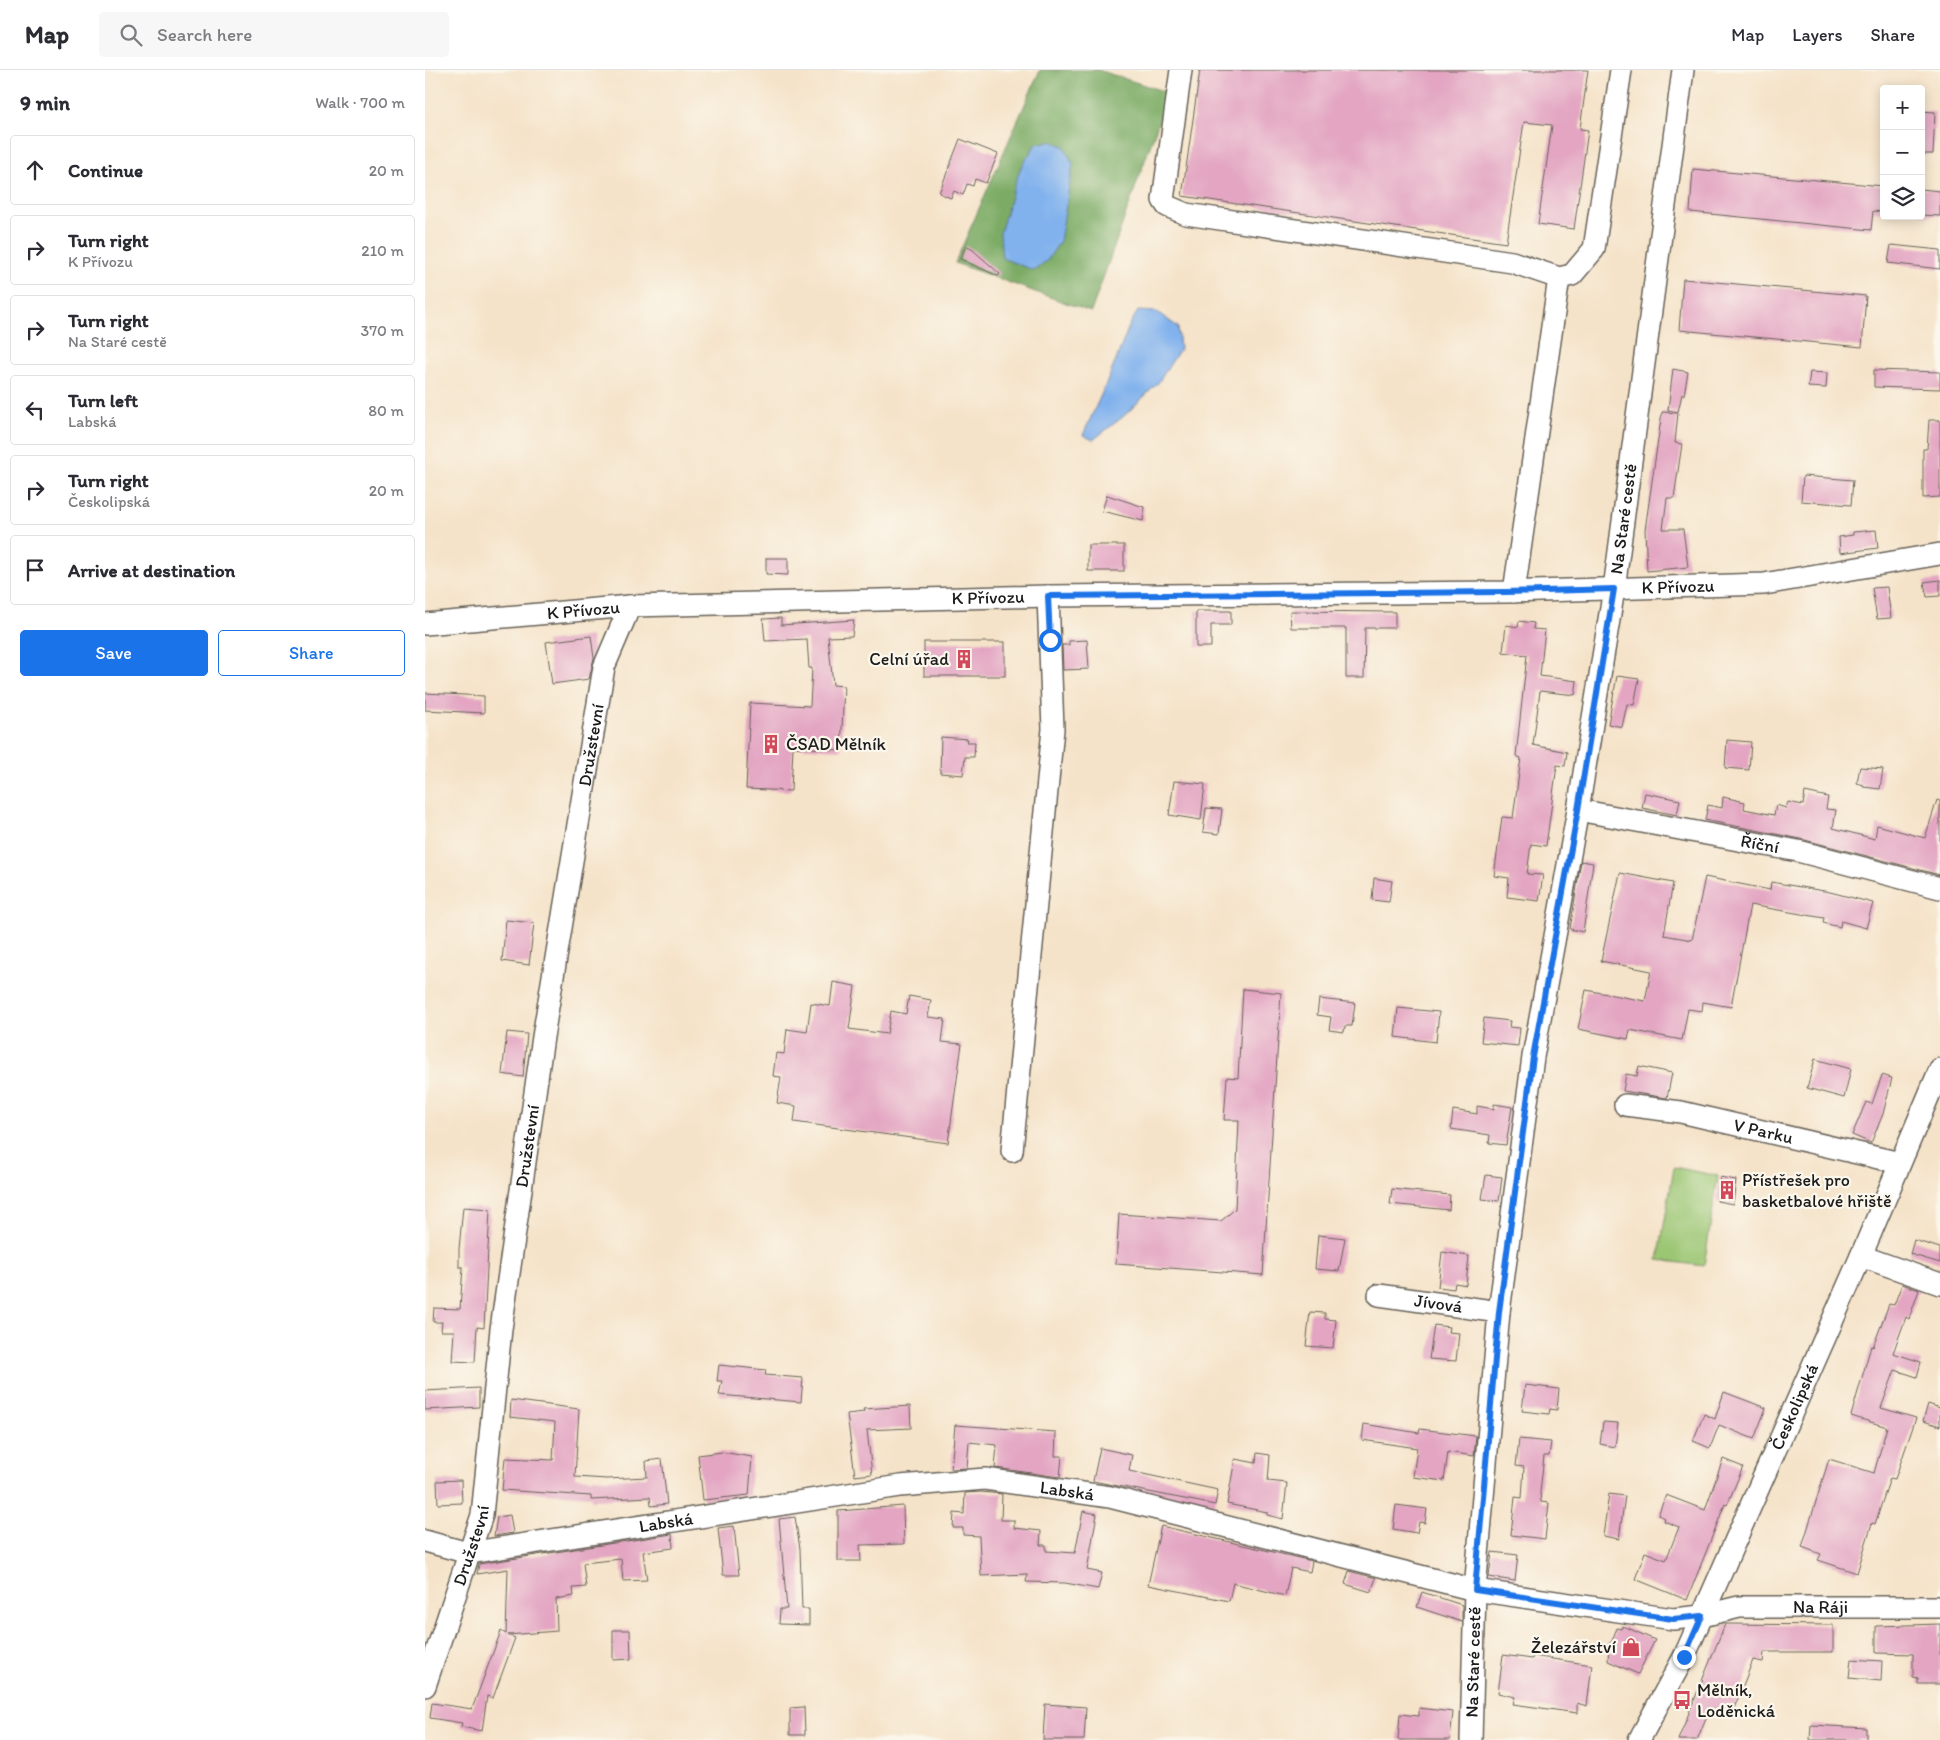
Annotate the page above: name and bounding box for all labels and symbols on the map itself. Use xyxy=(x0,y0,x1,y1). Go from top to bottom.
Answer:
street label: Na Staré cestě xyxy=(1605,462,1642,576)
street label: K Přívozu xyxy=(1641,575,1715,599)
street label: K Přívozu xyxy=(951,586,1025,609)
street label: K Přívozu xyxy=(546,596,621,624)
route start xyxy=(1039,629,1062,652)
place label: Celní úřad xyxy=(869,648,949,670)
building icon: Celní úřad xyxy=(953,648,975,670)
street label: Družstevní xyxy=(573,702,609,788)
building icon: ČSAD Mělník xyxy=(760,733,782,755)
place label: ČSAD Mělník xyxy=(786,733,887,755)
street label: Říční xyxy=(1739,830,1781,858)
street label: Družstevní xyxy=(510,1103,544,1189)
street label: V Parku xyxy=(1731,1114,1795,1149)
place label: Přístřešek pro basketbalové hřiště xyxy=(1742,1169,1892,1212)
building icon: Přístřešek pro basketbalové hřiště xyxy=(1716,1179,1738,1201)
street label: Jívová xyxy=(1413,1289,1465,1318)
street label: Českolipská xyxy=(1766,1359,1823,1453)
street label: Labská xyxy=(1038,1476,1096,1506)
street label: Družstevní xyxy=(448,1504,494,1589)
street label: Labská xyxy=(637,1507,695,1537)
street label: Na Ráji xyxy=(1793,1596,1848,1618)
street label: Na Staré cestě xyxy=(1461,1606,1486,1718)
place label: Železářství xyxy=(1531,1636,1616,1658)
shop icon: Železářství xyxy=(1620,1636,1642,1658)
route end xyxy=(1673,1646,1696,1669)
place label: Mělník, Loděnická xyxy=(1697,1679,1776,1722)
bus stop icon: Mělník, Loděnická xyxy=(1671,1689,1693,1711)

